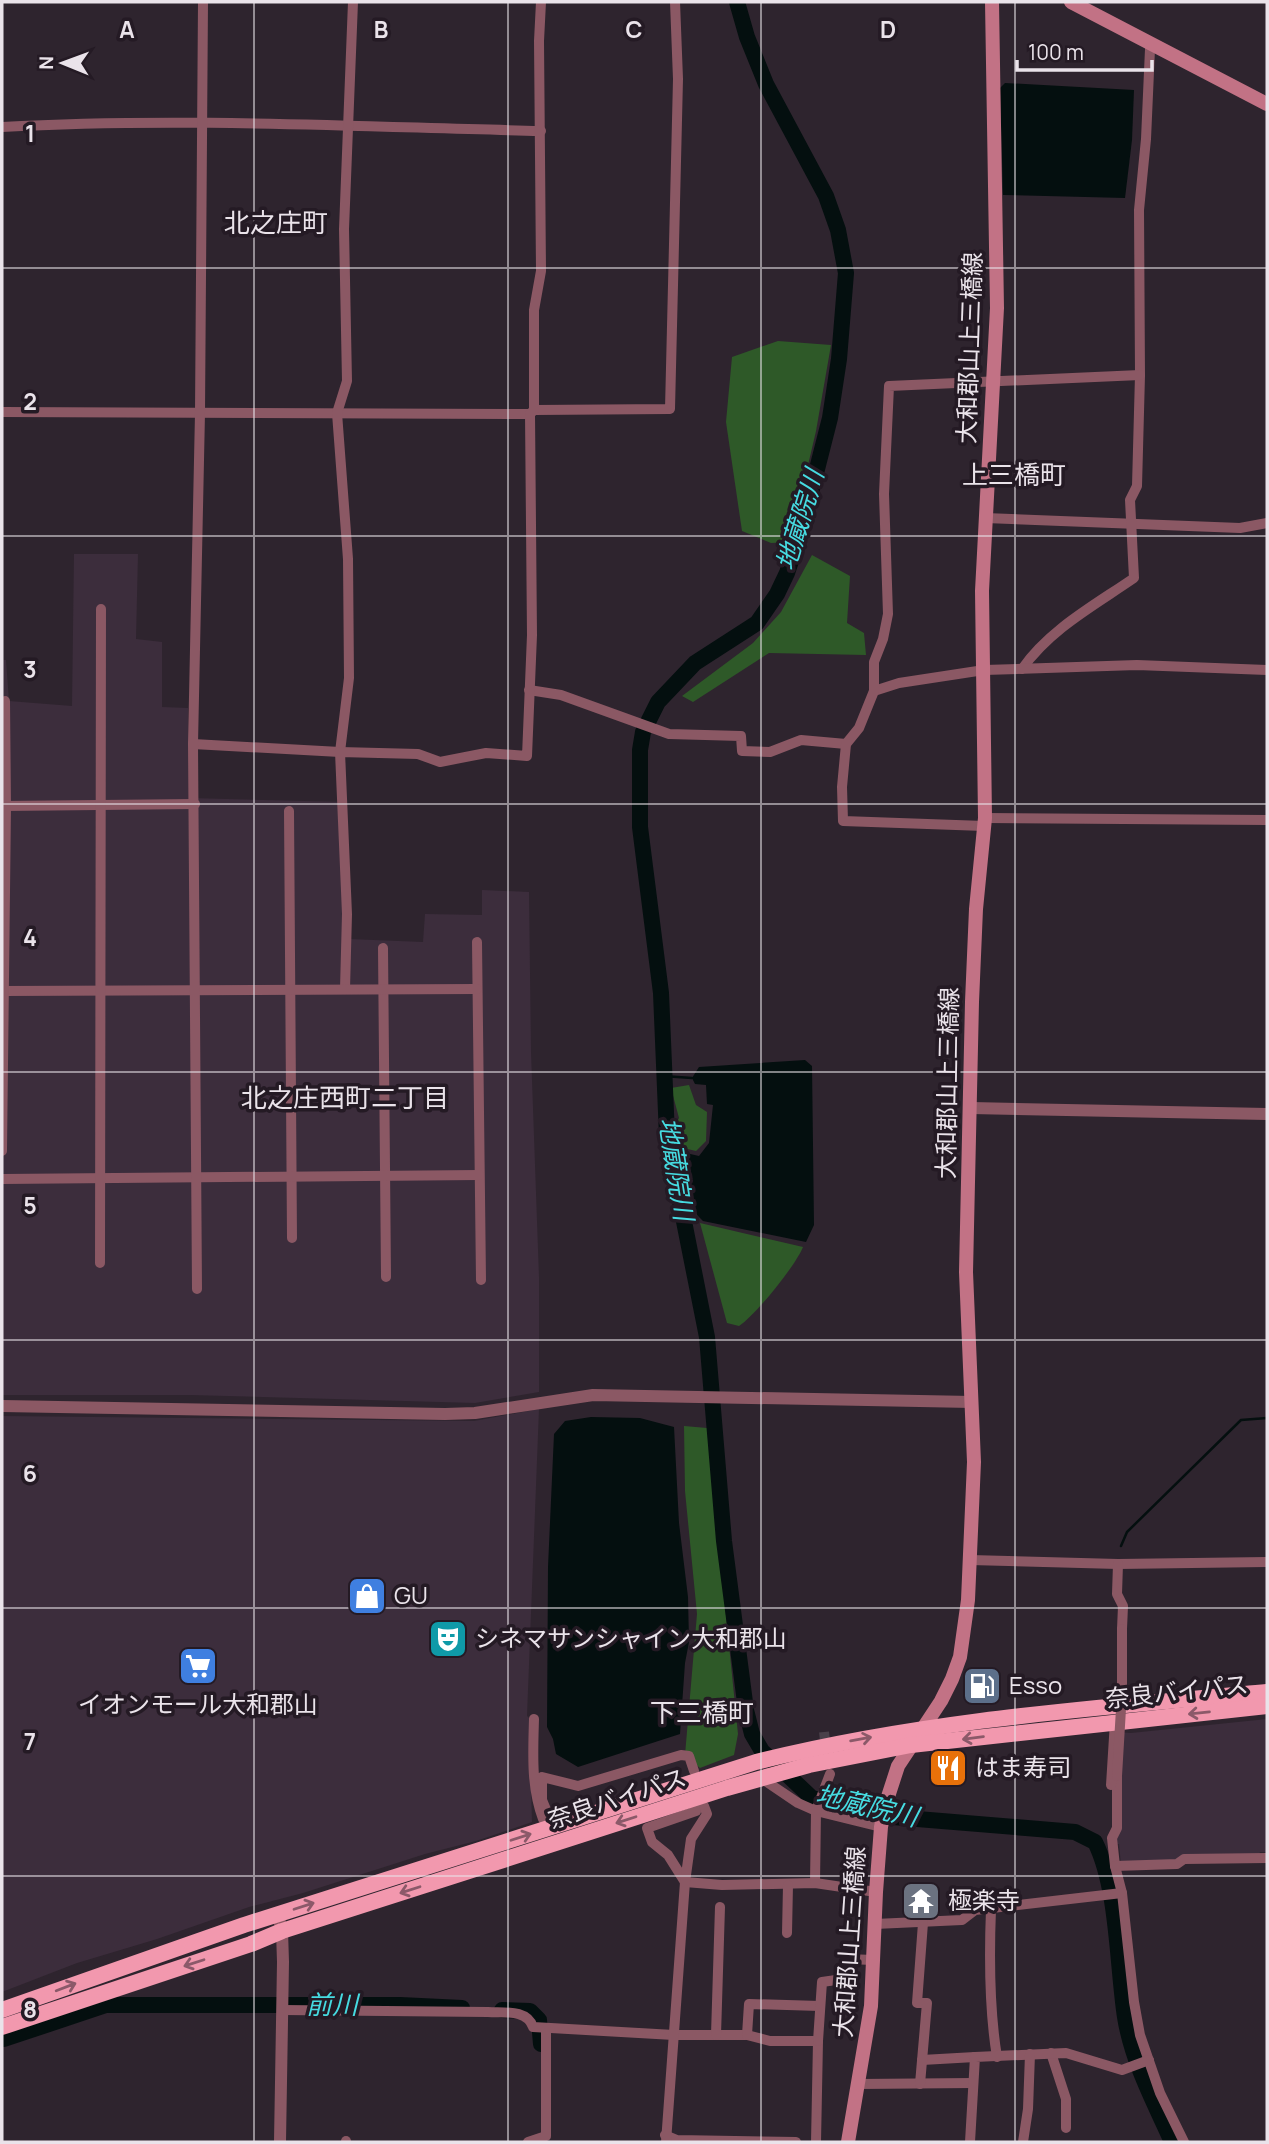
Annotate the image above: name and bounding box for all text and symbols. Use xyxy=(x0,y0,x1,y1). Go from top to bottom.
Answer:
text: A xyxy=(119,13,135,45)
text: B xyxy=(374,13,388,45)
text: C xyxy=(626,13,643,45)
text: D xyxy=(880,13,896,45)
north arrow xyxy=(28,28,98,98)
scale bar xyxy=(1017,28,1152,72)
text: 100 m xyxy=(1028,38,1084,66)
text: N xyxy=(33,56,59,70)
text: 1 xyxy=(25,117,35,149)
district label: 北之庄町 xyxy=(224,204,328,240)
street label: 大和郡山上三橋線 xyxy=(949,251,988,444)
text: 2 xyxy=(23,385,37,417)
district label: 上三橋町 xyxy=(962,456,1066,492)
water label: 地蔵院川 xyxy=(767,462,832,575)
text: 3 xyxy=(23,653,37,685)
text: 4 xyxy=(23,921,37,953)
street label: 大和郡山上三橋線 xyxy=(928,987,965,1179)
district label: 北之庄西町二丁目 xyxy=(241,1079,449,1115)
water label: 地蔵院川 xyxy=(651,1115,703,1226)
text: 5 xyxy=(23,1189,37,1221)
text: 6 xyxy=(23,1457,37,1489)
shop icon: GU xyxy=(346,1575,388,1617)
place label: GU xyxy=(394,1578,428,1611)
theatre icon: シネマサンシャイン大和郡山 xyxy=(427,1618,469,1660)
place label: シネマサンシャイン大和郡山 xyxy=(475,1621,787,1654)
supermarket icon: イオンモール大和郡山 xyxy=(177,1645,219,1687)
fuel station icon: Esso xyxy=(961,1665,1003,1707)
street label: 奈良バイパス xyxy=(1104,1667,1250,1714)
place label: Esso xyxy=(1009,1668,1062,1701)
place label: イオンモール大和郡山 xyxy=(78,1687,318,1720)
district label: 下三橋町 xyxy=(650,1694,754,1730)
one-way arrow xyxy=(1189,1707,1211,1720)
text: 7 xyxy=(24,1725,36,1757)
one-way arrow xyxy=(962,1731,985,1744)
one-way arrow xyxy=(849,1732,872,1745)
restaurant icon: はま寿司 xyxy=(927,1747,969,1789)
place label: はま寿司 xyxy=(975,1750,1071,1783)
street label: 奈良バイパス xyxy=(543,1760,690,1835)
water label: 地蔵院川 xyxy=(813,1776,925,1835)
one-way arrow xyxy=(616,1815,638,1828)
one-way arrow xyxy=(510,1830,532,1843)
street label: 大和郡山上三橋線 xyxy=(825,1845,872,2039)
temple icon: 極楽寺 xyxy=(900,1880,942,1922)
place label: 極楽寺 xyxy=(948,1883,1020,1916)
one-way arrow xyxy=(399,1885,421,1897)
one-way arrow xyxy=(293,1898,315,1911)
one-way arrow xyxy=(184,1958,206,1970)
one-way arrow xyxy=(55,1980,77,1993)
water label: 前川 xyxy=(306,1986,361,2022)
text: 8 xyxy=(23,1993,37,2025)

